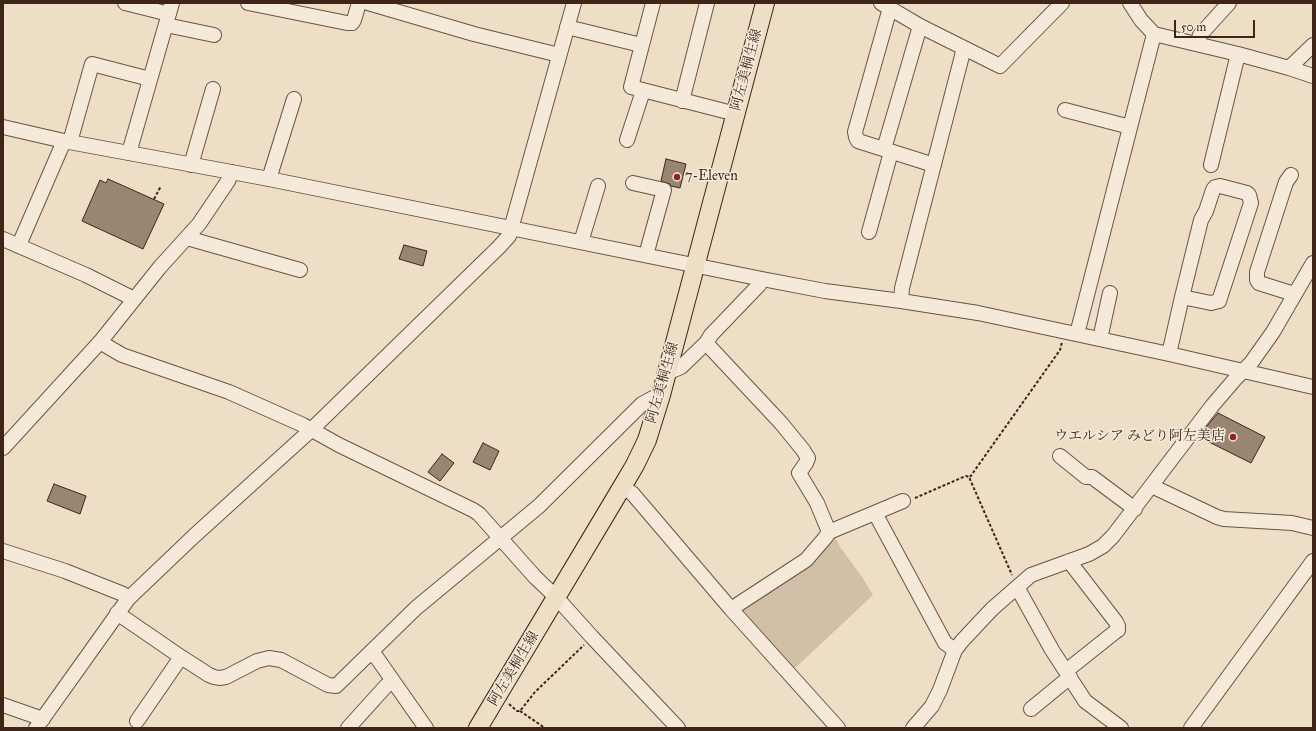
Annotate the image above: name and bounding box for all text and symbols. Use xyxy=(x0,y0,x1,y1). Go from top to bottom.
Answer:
scale bar xyxy=(1176,12,1257,38)
text: 50 m xyxy=(1181,20,1206,34)
street label: 阿左美桐生線 xyxy=(728,27,766,113)
place label: 7-Eleven xyxy=(685,169,738,185)
marker: 7-Eleven xyxy=(672,172,682,182)
street label: 阿左美桐生線 xyxy=(643,340,683,426)
place label: ウエルシア みどり阿左美店 xyxy=(1054,429,1225,445)
marker: ウエルシア みどり阿左美店 xyxy=(1228,432,1238,442)
street label: 阿左美桐生線 xyxy=(485,629,543,709)

